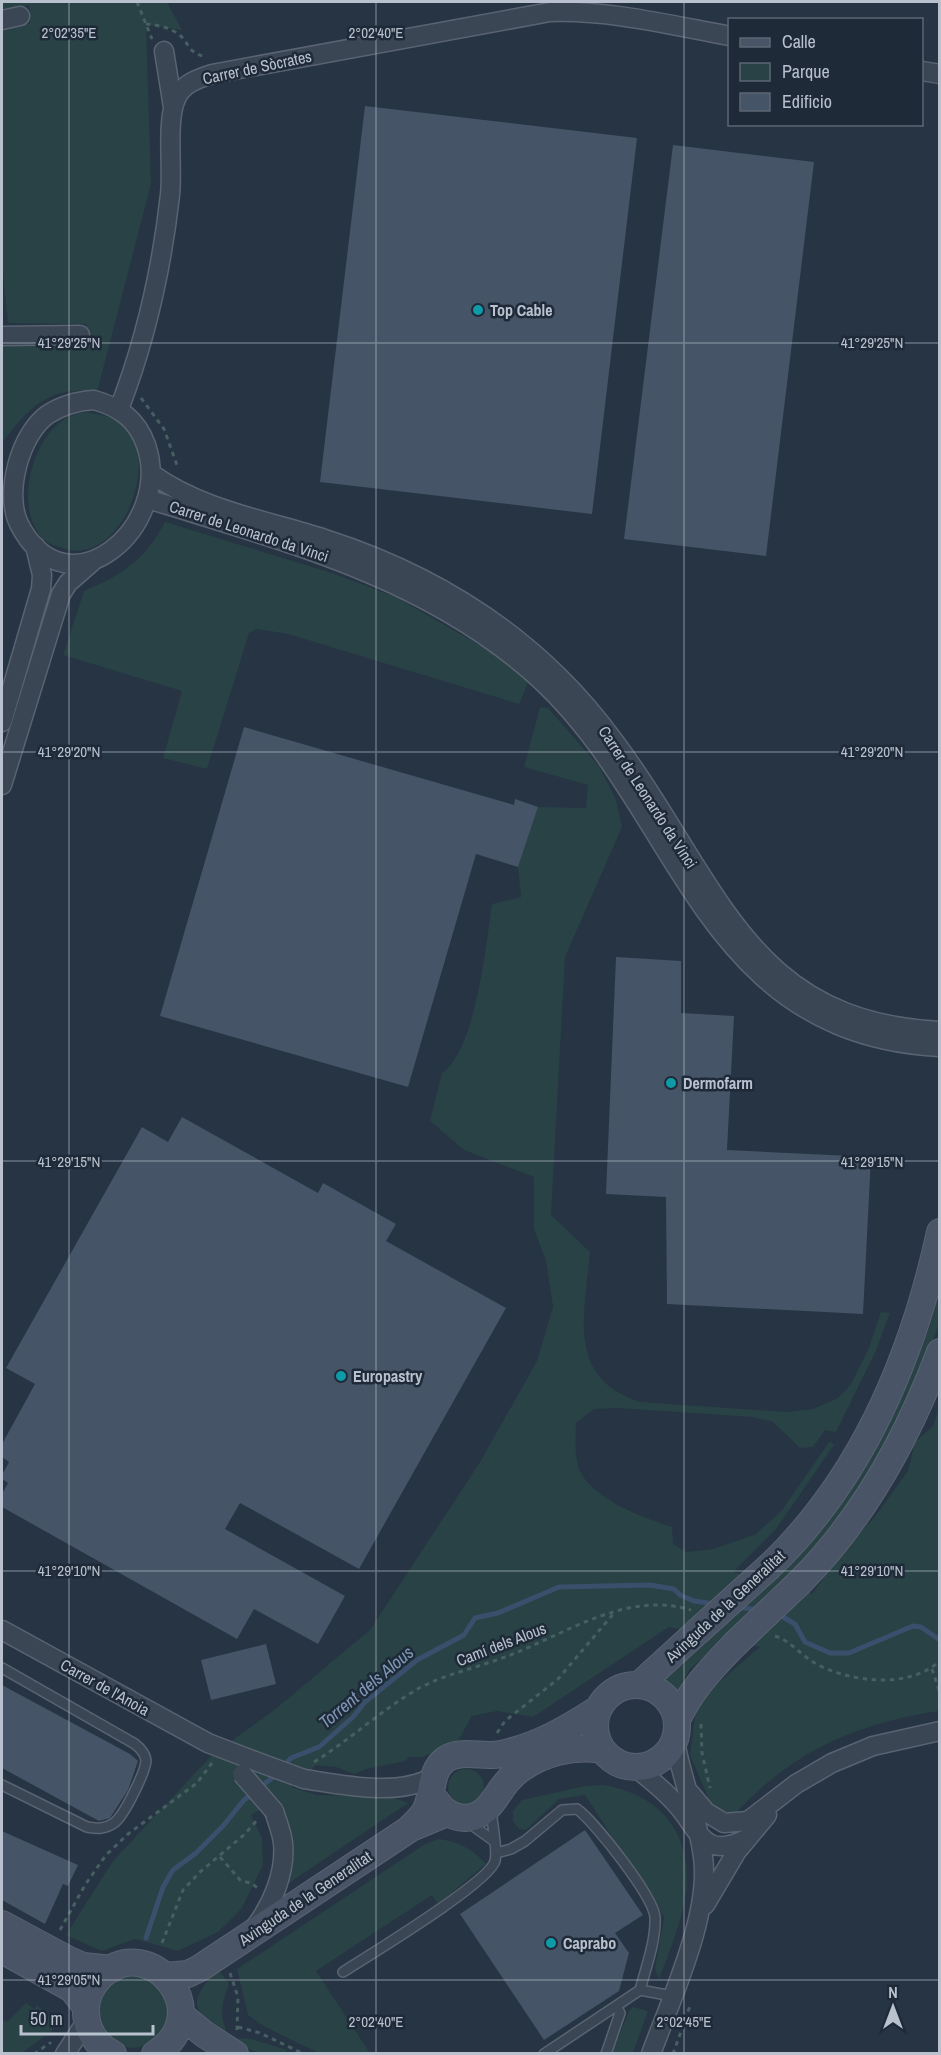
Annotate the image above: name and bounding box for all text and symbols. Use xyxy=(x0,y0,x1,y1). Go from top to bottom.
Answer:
legend xyxy=(728,18,923,126)
text: 2°02'35"E xyxy=(41,22,97,43)
text: 2°02'40"E xyxy=(348,22,404,43)
text: Calle xyxy=(782,29,816,54)
street label: Carrer de Sòcrates xyxy=(201,45,313,89)
text: Parque xyxy=(782,59,830,84)
text: Edificio xyxy=(782,89,832,114)
place label: Top Cable xyxy=(490,299,552,321)
marker: Top Cable xyxy=(471,303,485,317)
text: 41°29'25"N xyxy=(38,332,100,353)
text: 41°29'25"N xyxy=(841,332,903,353)
street label: Carrer de Leonardo da Vinci xyxy=(167,495,331,567)
street label: Carrer de Leonardo da Vinci xyxy=(594,721,702,873)
text: 41°29'20"N xyxy=(38,741,100,762)
text: 41°29'20"N xyxy=(841,741,903,762)
place label: Dermofarm xyxy=(683,1072,753,1094)
marker: Dermofarm xyxy=(664,1076,678,1090)
text: 41°29'15"N xyxy=(38,1151,100,1172)
text: 41°29'15"N xyxy=(841,1151,903,1172)
place label: Europastry xyxy=(353,1365,423,1387)
marker: Europastry xyxy=(334,1369,348,1383)
street label: Avinguda de la Generalitat xyxy=(660,1545,790,1668)
text: 41°29'10"N xyxy=(38,1560,100,1581)
text: 41°29'10"N xyxy=(841,1560,903,1581)
street label: Camí dels Alous xyxy=(453,1617,549,1671)
water label: Torrent dels Alous xyxy=(313,1640,419,1734)
street label: Carrer de l'Anoia xyxy=(56,1653,154,1721)
street label: Avinguda de la Generalitat xyxy=(233,1845,376,1951)
place label: Caprabo xyxy=(563,1932,616,1954)
marker: Caprabo xyxy=(544,1936,558,1950)
text: 41°29'05"N xyxy=(38,1969,100,1990)
north arrow xyxy=(863,1977,923,2037)
text: N xyxy=(888,1981,898,2003)
scale bar xyxy=(21,1998,153,2036)
text: 50 m xyxy=(30,2006,63,2031)
text: 2°02'40"E xyxy=(348,2011,404,2032)
text: 2°02'45"E xyxy=(656,2011,712,2032)

